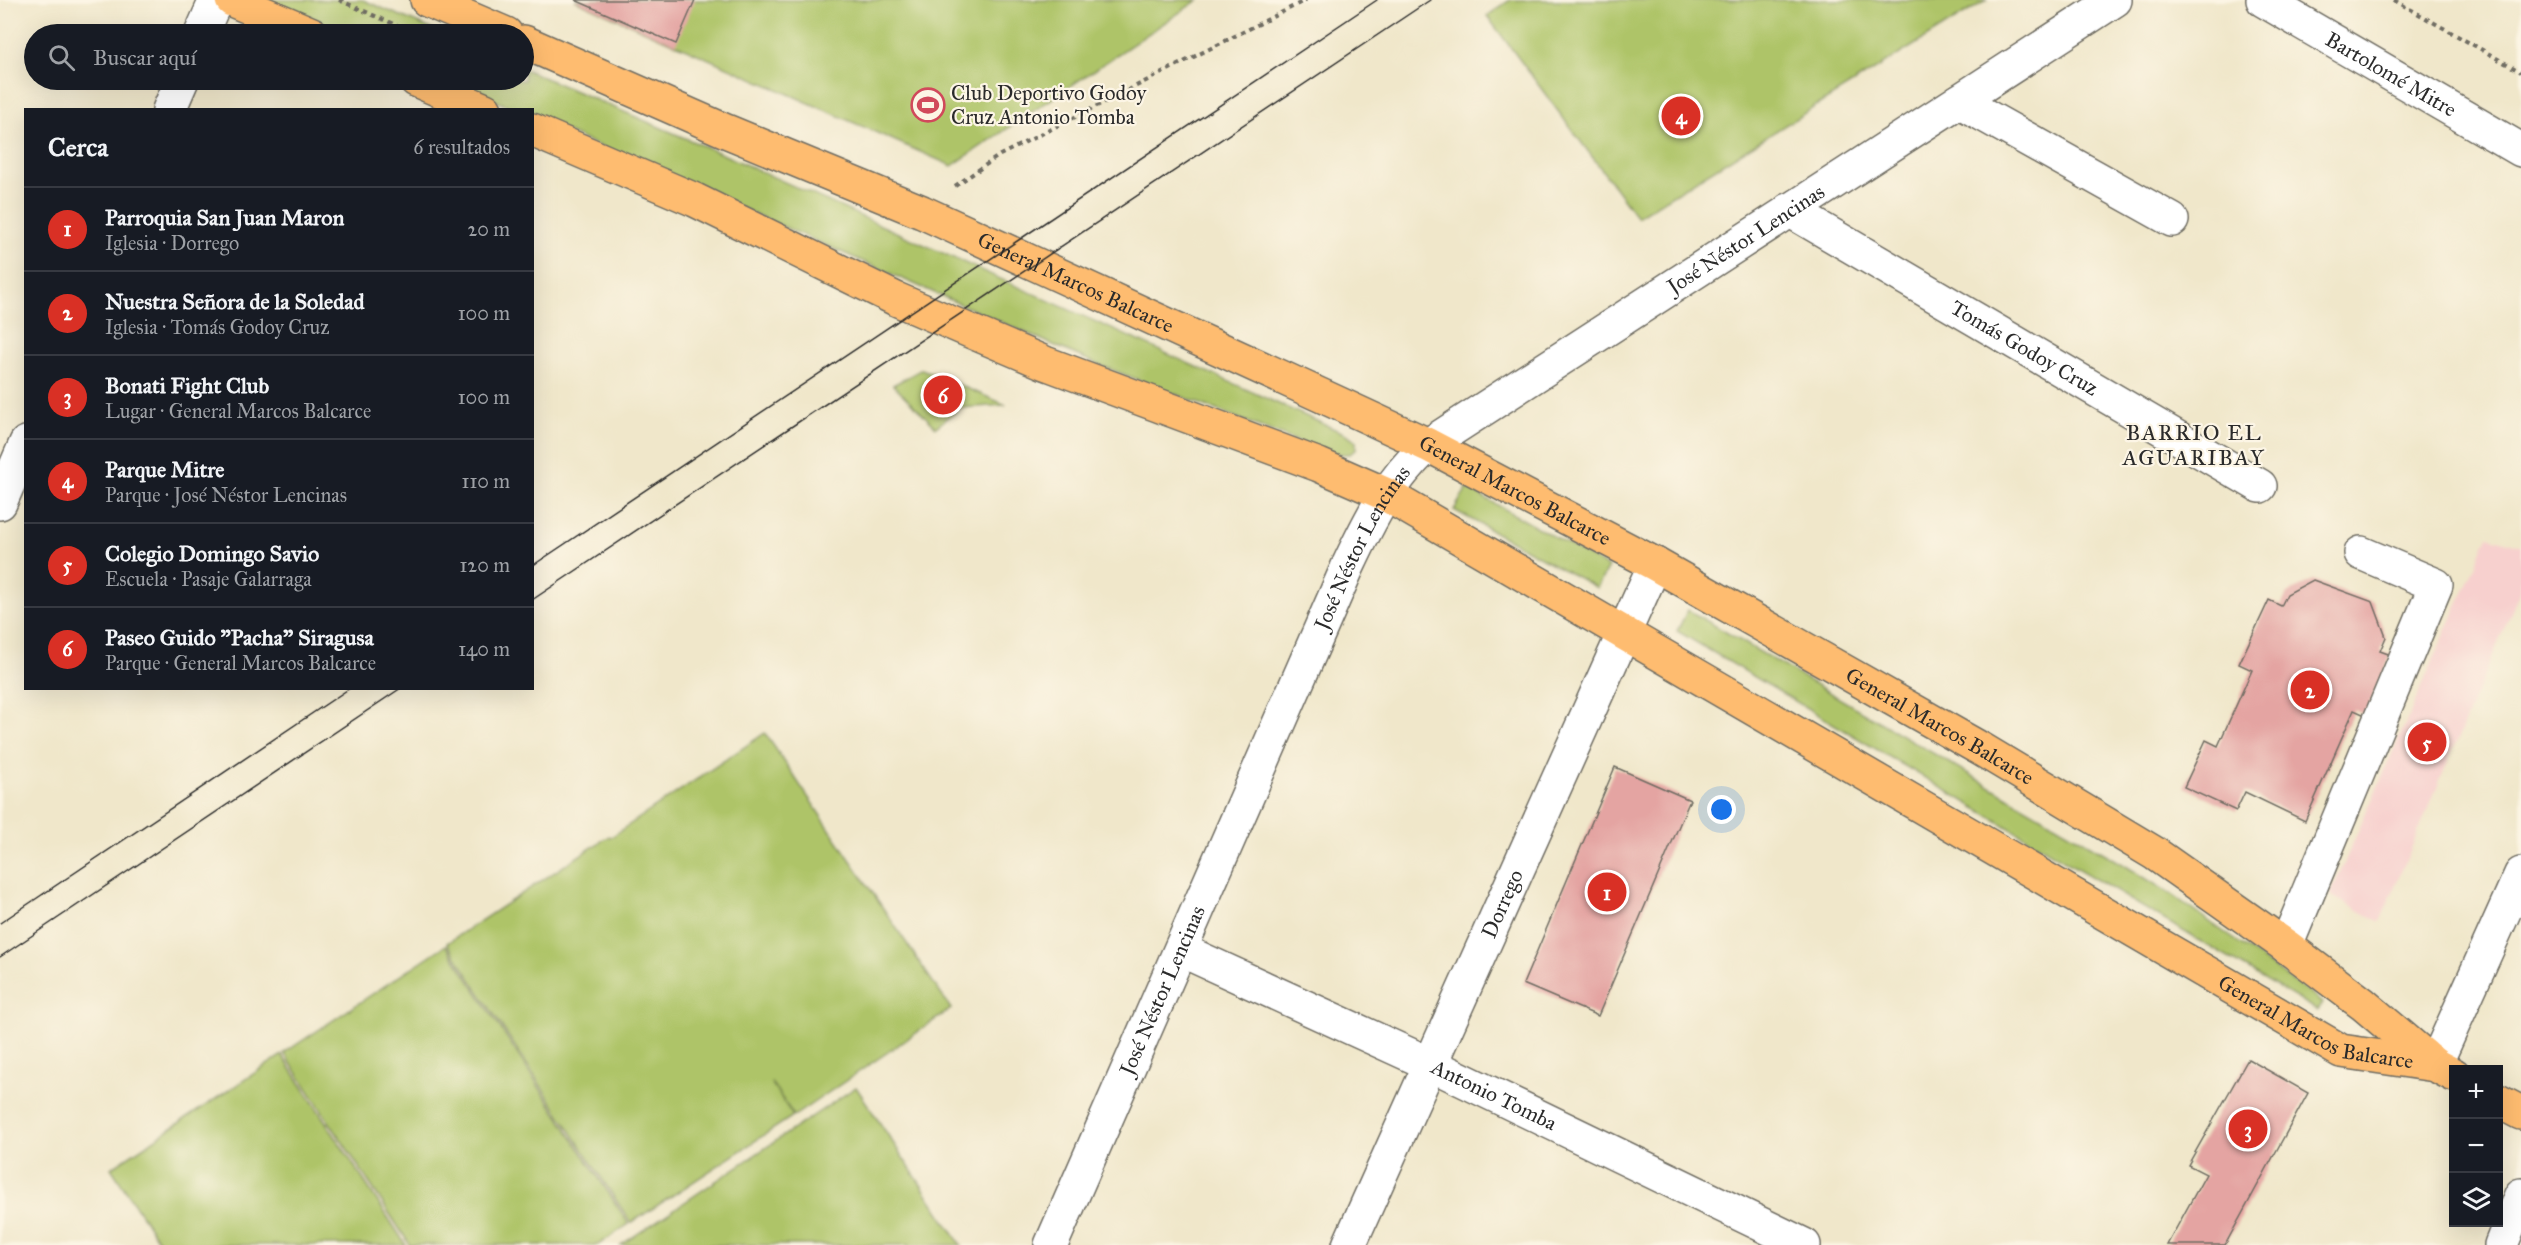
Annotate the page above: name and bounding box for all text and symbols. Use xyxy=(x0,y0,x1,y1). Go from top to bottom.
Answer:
search box xyxy=(24,24,534,90)
street label: Bartolomé Mitre xyxy=(2321,26,2461,123)
icon: search xyxy=(45,41,78,74)
text: Buscar aquí xyxy=(93,44,196,71)
place label: Club Deportivo Godoy Cruz Antonio Tomba xyxy=(951,80,1148,130)
sports icon: Club Deportivo Godoy Cruz Antonio Tomba xyxy=(910,87,946,123)
pin: 4 xyxy=(1662,94,1700,138)
text: Cerca xyxy=(48,131,108,163)
text: 6 resultados xyxy=(413,135,510,159)
street label: José Néstor Lencinas xyxy=(1661,179,1830,301)
text: Parroquia San Juan Maron xyxy=(105,204,344,231)
text: 1 xyxy=(64,217,71,241)
text: 20 m xyxy=(467,217,510,241)
street label: General Marcos Balcarce xyxy=(974,226,1178,339)
text: Iglesia · Dorrego xyxy=(105,231,239,255)
text: Nuestra Señora de la Soledad xyxy=(105,288,365,315)
street label: Tomás Godoy Cruz xyxy=(1946,295,2103,402)
text: 2 xyxy=(63,301,72,325)
text: 100 m xyxy=(458,301,510,325)
text: Iglesia · Tomás Godoy Cruz xyxy=(105,315,329,339)
text: Bonati Fight Club xyxy=(105,372,269,399)
pin: 6 xyxy=(924,372,962,418)
text: 3 xyxy=(64,385,72,409)
text: 100 m xyxy=(458,385,510,409)
text: Lugar · General Marcos Balcarce xyxy=(105,399,371,423)
district label: BARRIO EL AGUARIBAY xyxy=(2122,419,2265,471)
street label: General Marcos Balcarce xyxy=(1415,430,1615,552)
text: Parque Mitre xyxy=(105,456,224,483)
street label: José Néstor Lencinas xyxy=(1308,460,1416,636)
text: 4 xyxy=(62,469,73,493)
text: 110 m xyxy=(462,469,510,493)
text: Parque · José Néstor Lencinas xyxy=(105,483,347,507)
text: Colegio Domingo Savio xyxy=(105,540,319,567)
text: 5 xyxy=(63,553,72,577)
text: 120 m xyxy=(459,553,510,577)
text: Escuela · Pasaje Galarraga xyxy=(105,567,312,591)
text: Paseo Guido "Pacha" Siragusa xyxy=(105,624,374,651)
text: 6 xyxy=(62,637,73,661)
text: 140 m xyxy=(458,637,510,661)
text: Parque · General Marcos Balcarce xyxy=(105,651,376,675)
street label: General Marcos Balcarce xyxy=(1841,662,2039,791)
pin: 2 xyxy=(2290,668,2330,712)
pin: 5 xyxy=(2408,720,2446,764)
your location xyxy=(1707,795,1736,824)
street label: Dorrego xyxy=(1476,865,1529,942)
pin: 1 xyxy=(1588,870,1626,914)
street label: José Néstor Lencinas xyxy=(1113,902,1211,1081)
street label: General Marcos Balcarce xyxy=(2214,969,2415,1075)
street label: Antonio Tomba xyxy=(1426,1053,1561,1136)
map controls xyxy=(2449,1065,2503,1227)
button: + xyxy=(2449,1065,2503,1119)
pin: 3 xyxy=(2228,1106,2268,1152)
button: − xyxy=(2449,1119,2503,1173)
button: layers xyxy=(2449,1173,2503,1227)

